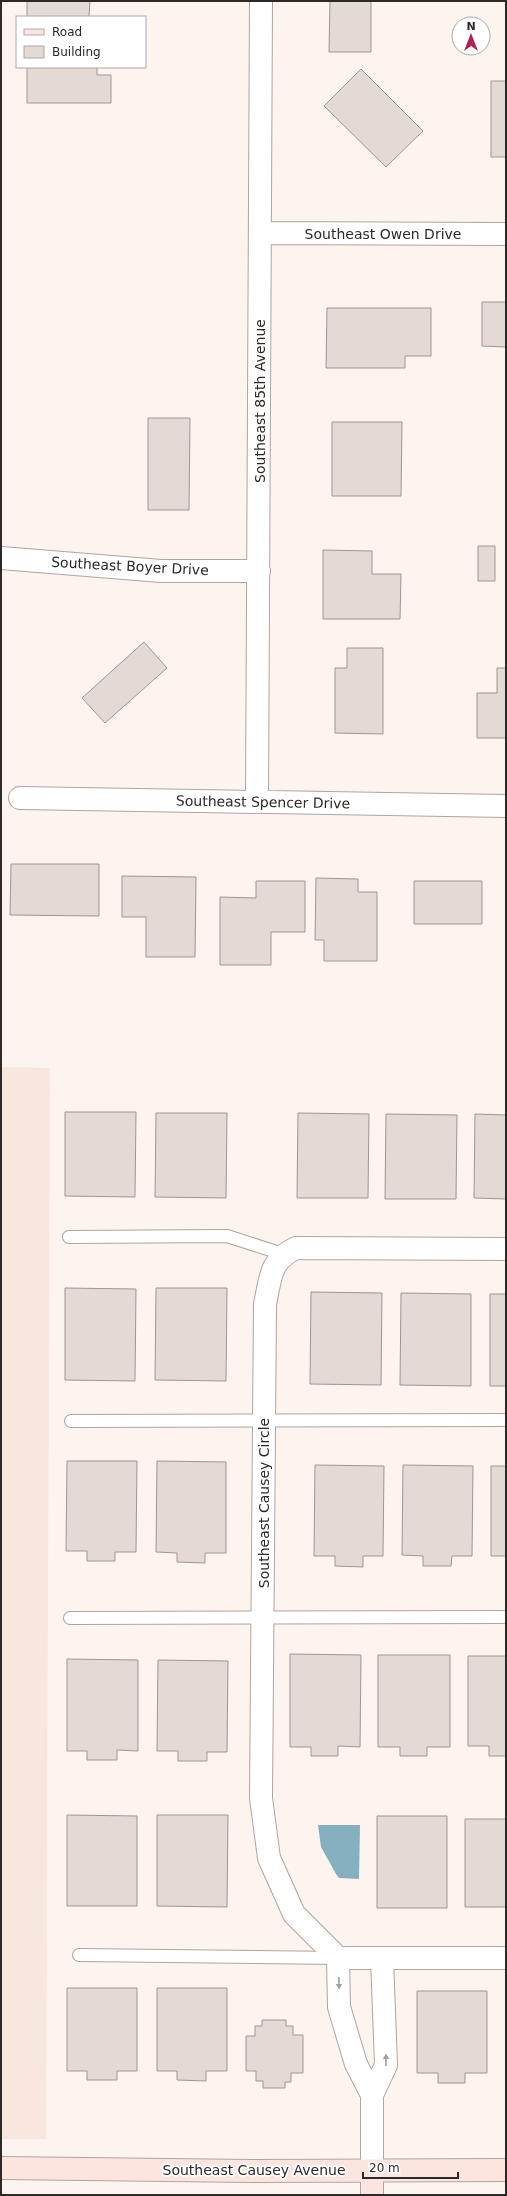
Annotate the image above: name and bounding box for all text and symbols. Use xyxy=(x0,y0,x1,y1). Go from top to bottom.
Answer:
legend xyxy=(16,16,146,68)
north arrow xyxy=(451,16,491,56)
text: N xyxy=(466,20,476,33)
text: Road xyxy=(52,25,82,39)
text: Building xyxy=(52,45,101,59)
street label: Southeast Owen Drive xyxy=(305,226,461,242)
street label: Southeast 85th Avenue xyxy=(252,319,268,483)
street label: Southeast Boyer Drive xyxy=(51,554,209,578)
street label: Southeast Spencer Drive xyxy=(176,792,350,812)
street label: Southeast Causey Circle xyxy=(256,1418,272,1588)
one-way arrow xyxy=(335,1977,342,1989)
one-way arrow xyxy=(383,2053,389,2066)
scale bar xyxy=(363,2154,458,2180)
text: 20 m xyxy=(369,2161,400,2175)
street label: Southeast Causey Avenue xyxy=(163,2162,346,2178)

